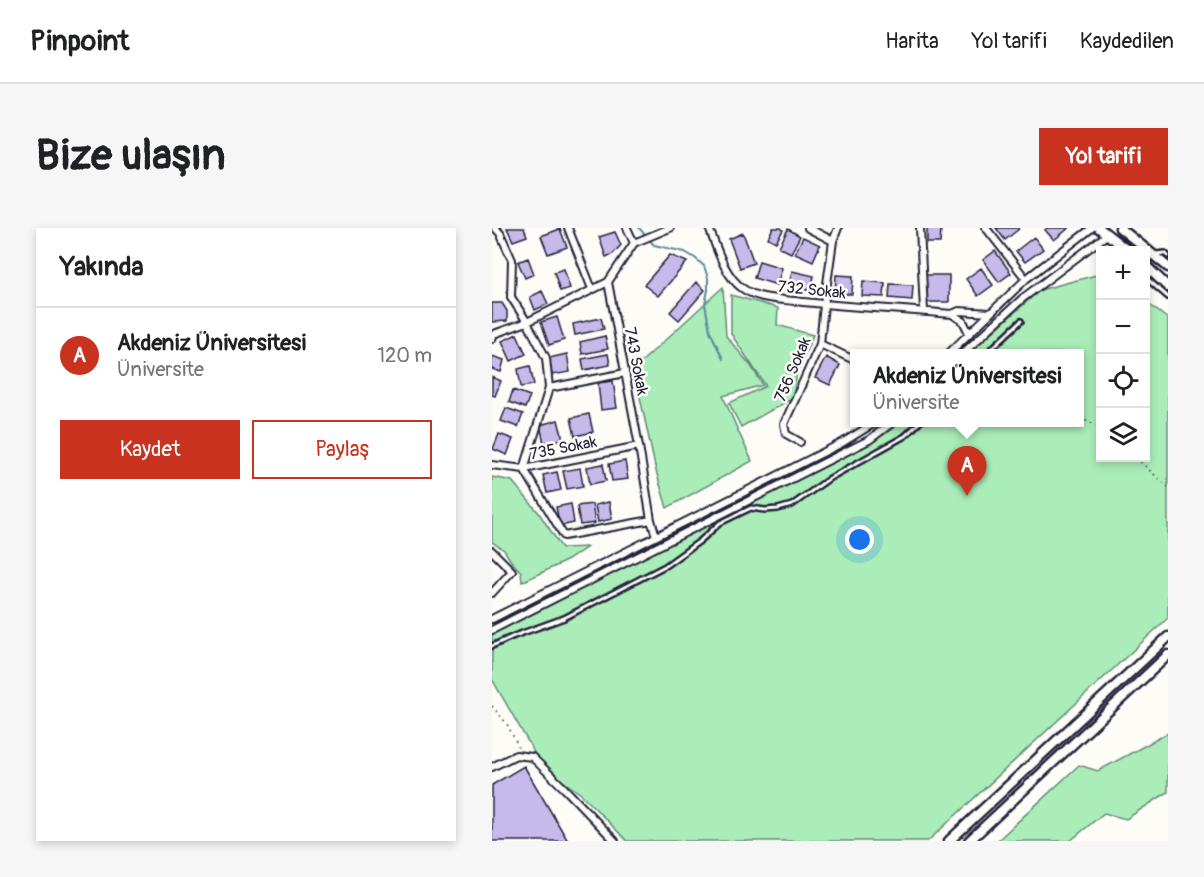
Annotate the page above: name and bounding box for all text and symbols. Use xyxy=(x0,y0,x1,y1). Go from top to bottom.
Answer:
text: Pinpoint xyxy=(30,24,129,59)
text: Harita xyxy=(885,28,939,55)
text: Yol tarifi xyxy=(972,28,1047,55)
text: Kaydedilen xyxy=(1080,28,1174,55)
button: Yol tarifi xyxy=(1039,128,1168,185)
text: Bize ulaşın xyxy=(36,130,226,182)
map controls xyxy=(1096,246,1150,462)
button: + xyxy=(1096,246,1150,300)
text: Yakında xyxy=(60,251,144,283)
street label: 732 Sokak xyxy=(777,276,847,304)
button: − xyxy=(1096,300,1150,354)
street label: 743 Sokak xyxy=(620,325,652,397)
text: Akdeniz Üniversitesi xyxy=(117,329,306,357)
street label: 756 Sokak xyxy=(770,334,816,405)
text: A xyxy=(73,343,86,368)
text: 120 m xyxy=(377,343,432,368)
popup xyxy=(850,349,1084,427)
button: locate xyxy=(1096,354,1150,408)
text: Üniversite xyxy=(117,357,204,382)
text: Akdeniz Üniversitesi xyxy=(872,362,1062,390)
text: Üniversite xyxy=(872,390,959,415)
button: layers xyxy=(1096,408,1150,462)
button: Kaydet xyxy=(60,420,240,479)
button: Paylaş xyxy=(252,420,432,479)
street label: 735 Sokak xyxy=(528,432,599,464)
pin: A xyxy=(948,446,986,496)
your location xyxy=(845,525,874,554)

